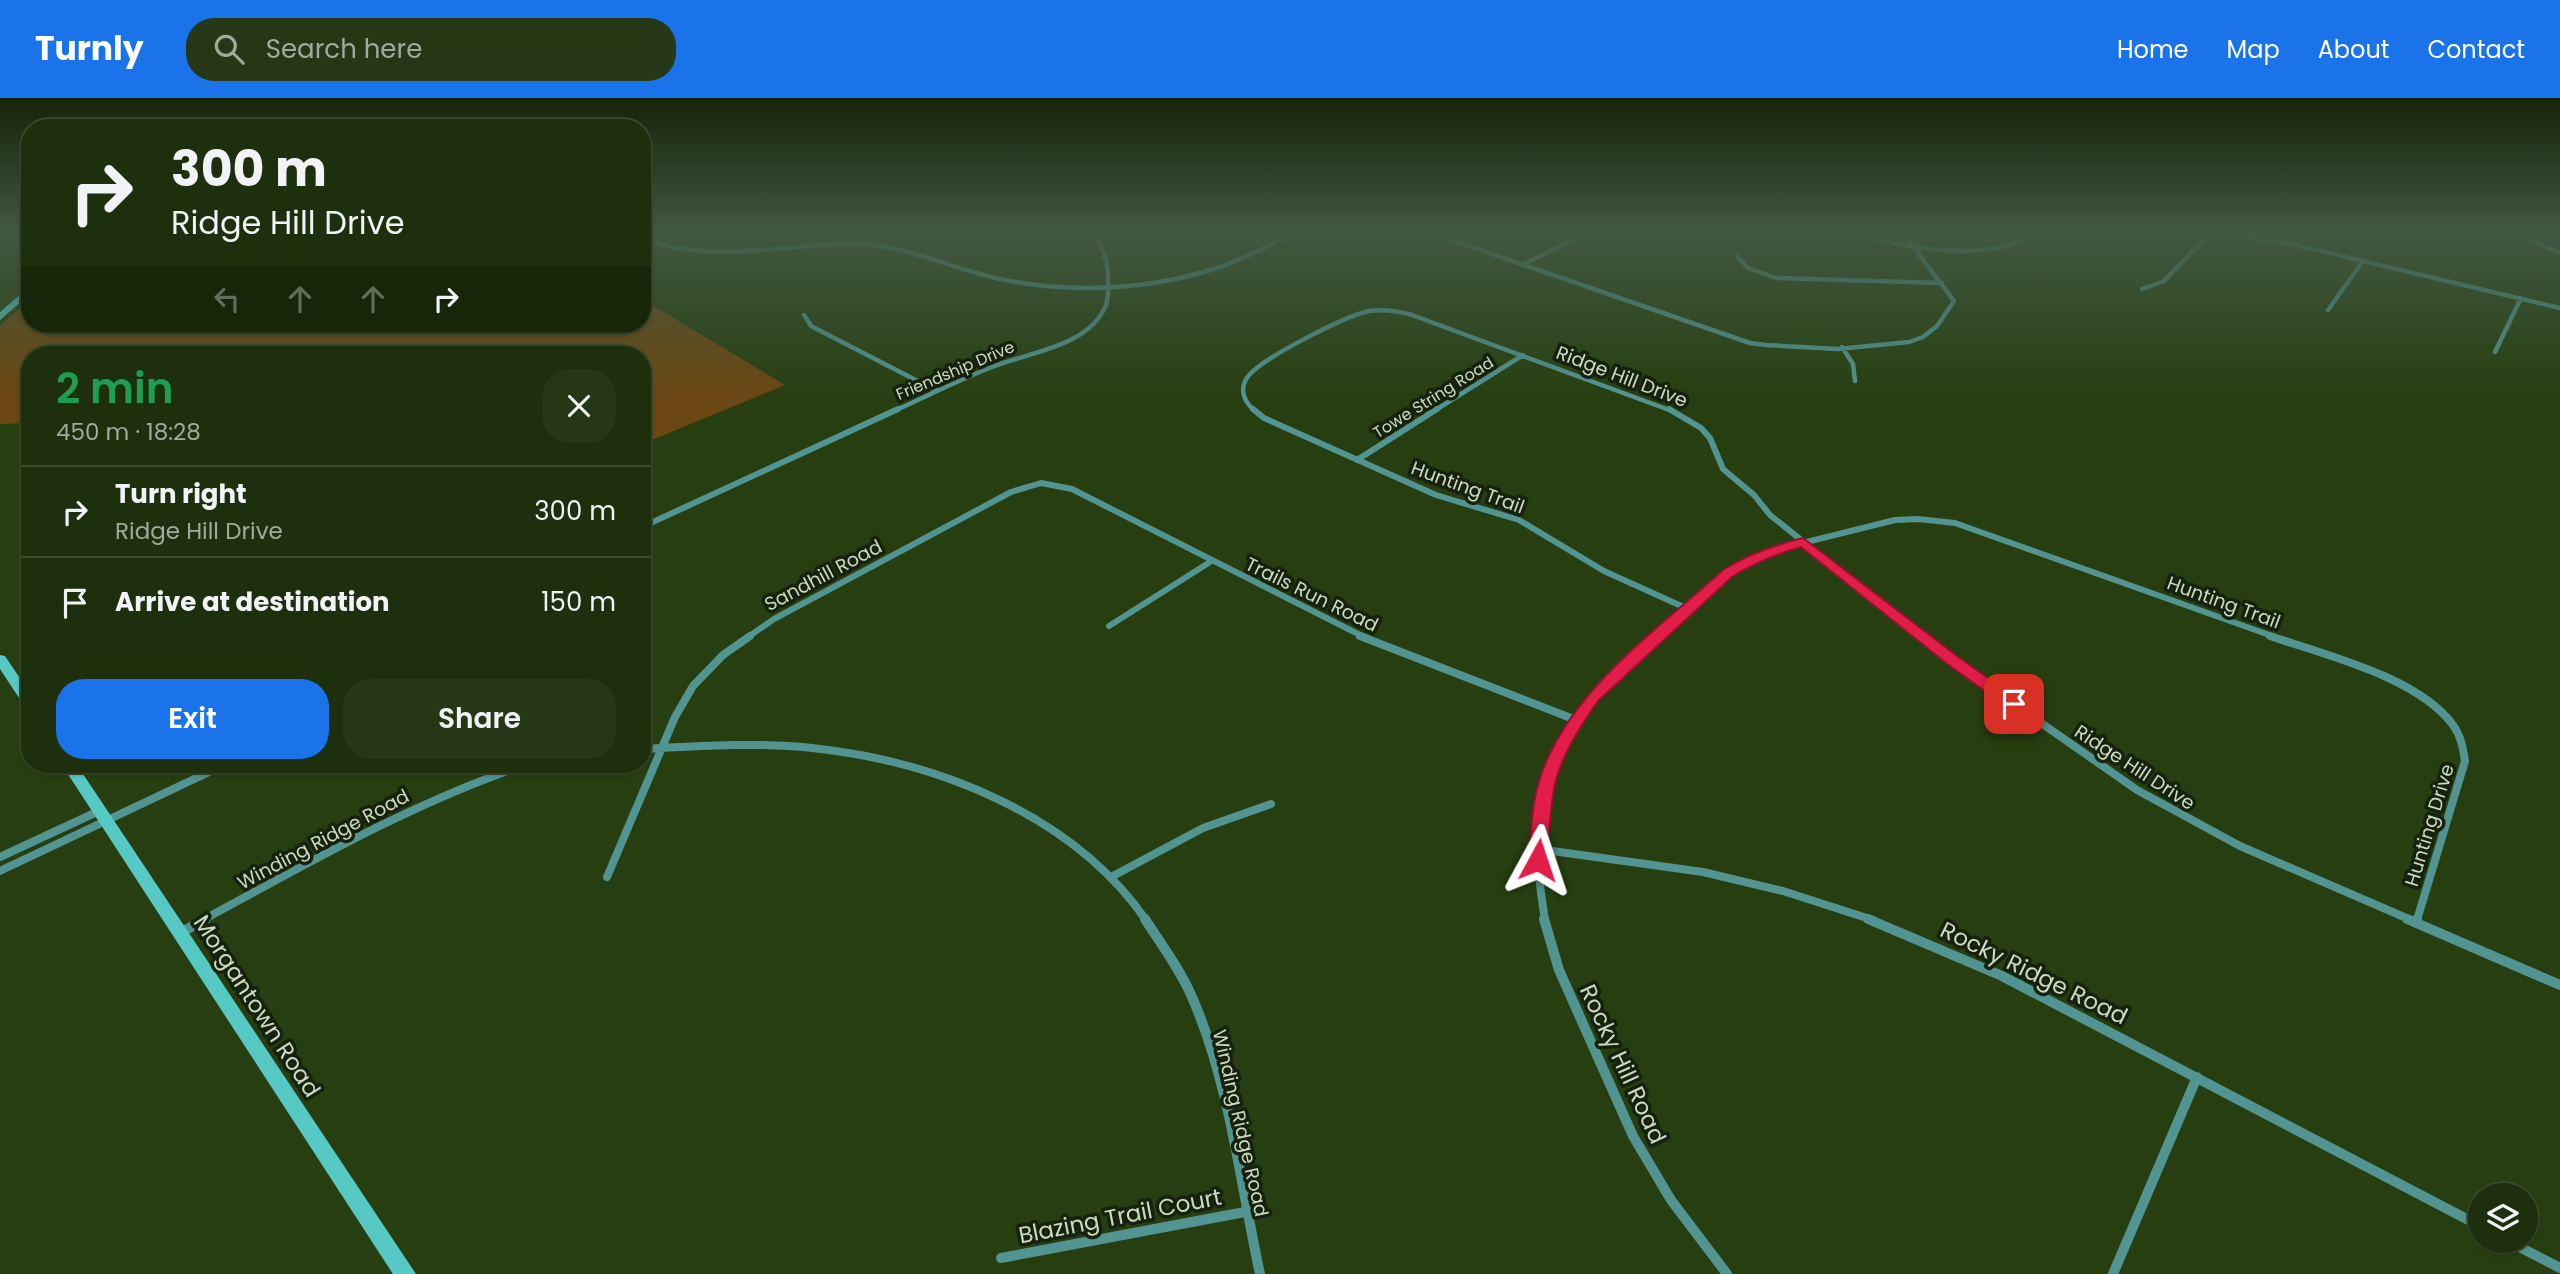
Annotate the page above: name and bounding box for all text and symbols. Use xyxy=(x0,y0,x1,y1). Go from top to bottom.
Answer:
search box xyxy=(186,18,676,81)
text: Turnly xyxy=(35,25,144,72)
icon: search xyxy=(210,30,248,68)
text: Search here xyxy=(266,31,422,67)
text: Home xyxy=(2117,33,2189,66)
text: Map xyxy=(2227,33,2280,66)
text: About xyxy=(2318,33,2389,66)
text: Contact xyxy=(2427,33,2525,66)
text: 300 m xyxy=(171,135,327,203)
icon: right xyxy=(56,147,147,238)
text: Ridge Hill Drive xyxy=(171,200,405,245)
icon: left xyxy=(208,280,246,318)
icon: ahead xyxy=(281,280,319,318)
icon: ahead xyxy=(354,280,392,318)
icon: right xyxy=(427,280,465,318)
street label: Friendship Drive xyxy=(892,335,1018,406)
street label: Ridge Hill Drive xyxy=(1552,339,1691,414)
street label: Towe String Road xyxy=(1369,351,1498,444)
text: 2 min xyxy=(56,359,174,418)
button: close xyxy=(542,369,616,443)
text: 450 m · 18:28 xyxy=(56,416,201,448)
street label: Hunting Trail xyxy=(1407,454,1528,520)
text: Turn right xyxy=(115,476,247,512)
icon: right xyxy=(56,493,94,531)
text: 300 m xyxy=(534,493,616,529)
text: Ridge Hill Drive xyxy=(115,515,283,547)
street label: Sandhill Road xyxy=(760,533,887,618)
street label: Trails Run Road xyxy=(1241,551,1383,638)
street label: Hunting Trail xyxy=(2163,569,2284,635)
icon: arrive xyxy=(56,584,94,622)
text: Arrive at destination xyxy=(115,584,390,620)
text: 150 m xyxy=(541,584,616,620)
pin xyxy=(1984,674,2044,734)
button: Exit xyxy=(56,679,329,759)
button: Share xyxy=(343,679,616,759)
icon: arrive xyxy=(1995,685,2033,723)
street label: Ridge Hill Drive xyxy=(2069,718,2200,817)
street label: Hunting Drive xyxy=(2398,761,2461,890)
street label: Winding Ridge Road xyxy=(233,783,414,896)
position arrow xyxy=(1501,823,1575,897)
street label: Morgantown Road xyxy=(186,909,328,1103)
street label: Rocky Ridge Road xyxy=(1935,914,2133,1032)
street label: Rocky Hill Road xyxy=(1572,979,1674,1149)
street label: Winding Ridge Road xyxy=(1206,1027,1275,1219)
street label: Blazing Trail Court xyxy=(1016,1181,1224,1251)
map controls xyxy=(2468,1183,2538,1253)
button: layers xyxy=(2468,1183,2538,1253)

